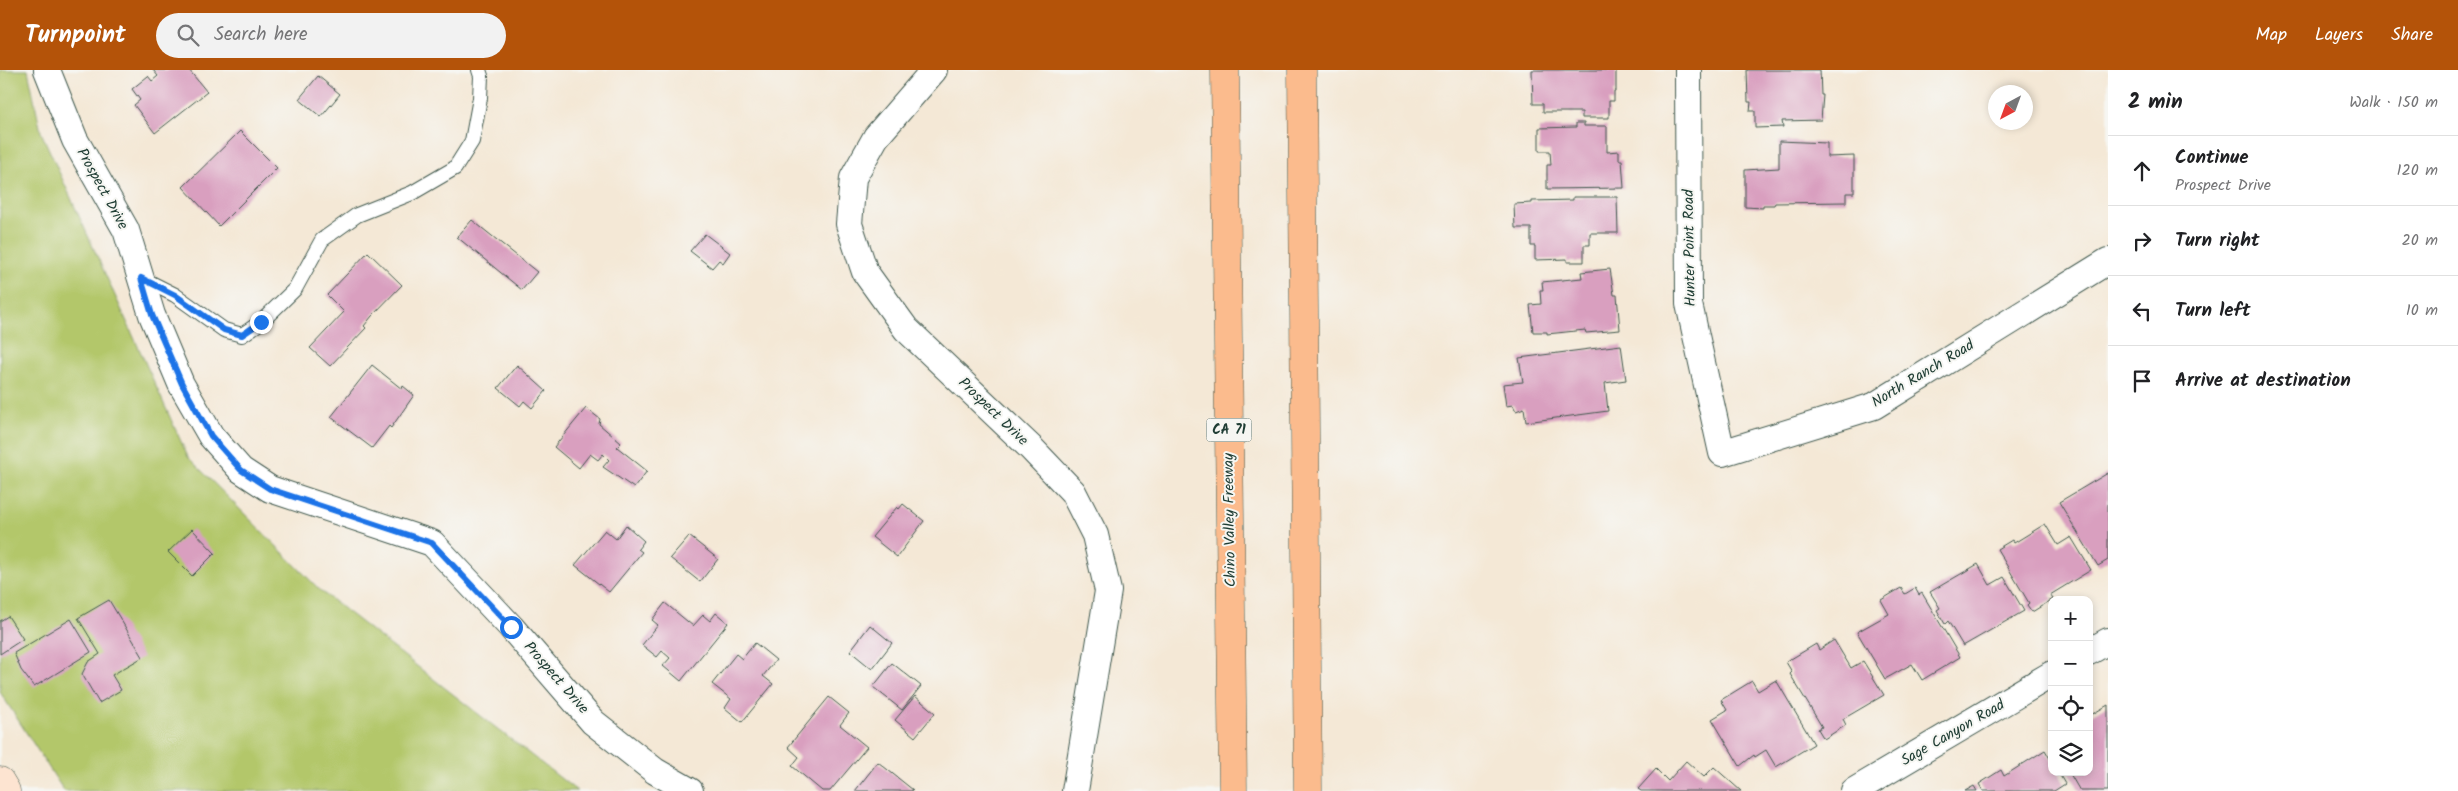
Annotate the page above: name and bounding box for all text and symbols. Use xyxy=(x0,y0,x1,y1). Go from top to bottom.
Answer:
search box xyxy=(156,13,506,58)
text: Turnpoint xyxy=(25,16,126,55)
text: Search here xyxy=(214,20,308,50)
icon: search xyxy=(174,21,202,49)
text: Map xyxy=(2256,21,2287,50)
text: Layers xyxy=(2315,21,2363,50)
text: Share xyxy=(2391,21,2433,50)
north arrow xyxy=(1988,85,2033,130)
text: 2 min xyxy=(2128,86,2183,119)
text: Walk · 150 m xyxy=(2349,90,2438,115)
text: Continue xyxy=(2175,143,2248,173)
street label: Prospect Drive xyxy=(70,144,134,234)
icon: ahead xyxy=(2128,157,2156,185)
text: 120 m xyxy=(2397,158,2438,183)
text: Prospect Drive xyxy=(2175,173,2271,198)
street label: Hunter Point Road xyxy=(1677,189,1703,307)
text: Turn right xyxy=(2175,226,2260,256)
icon: right xyxy=(2128,227,2156,255)
text: 20 m xyxy=(2402,228,2438,253)
text: Turn left xyxy=(2175,296,2250,326)
icon: left xyxy=(2128,297,2156,325)
text: 10 m xyxy=(2406,298,2438,323)
route end xyxy=(250,311,273,334)
street label: North Ranch Road xyxy=(1867,333,1979,414)
text: Arrive at destination xyxy=(2175,366,2351,396)
icon: arrive xyxy=(2128,367,2156,395)
street label: Prospect Drive xyxy=(952,372,1034,452)
road number: CA 71 xyxy=(1206,418,1252,442)
street label: Chino Valley Freeway xyxy=(1217,452,1243,587)
map controls xyxy=(2048,596,2093,776)
button: + xyxy=(2048,596,2093,641)
route start xyxy=(500,616,523,639)
street label: Prospect Drive xyxy=(517,636,595,720)
button: − xyxy=(2048,641,2093,686)
button: locate xyxy=(2048,686,2093,731)
street label: Sage Canyon Road xyxy=(1896,693,2010,773)
button: layers xyxy=(2048,731,2093,776)

